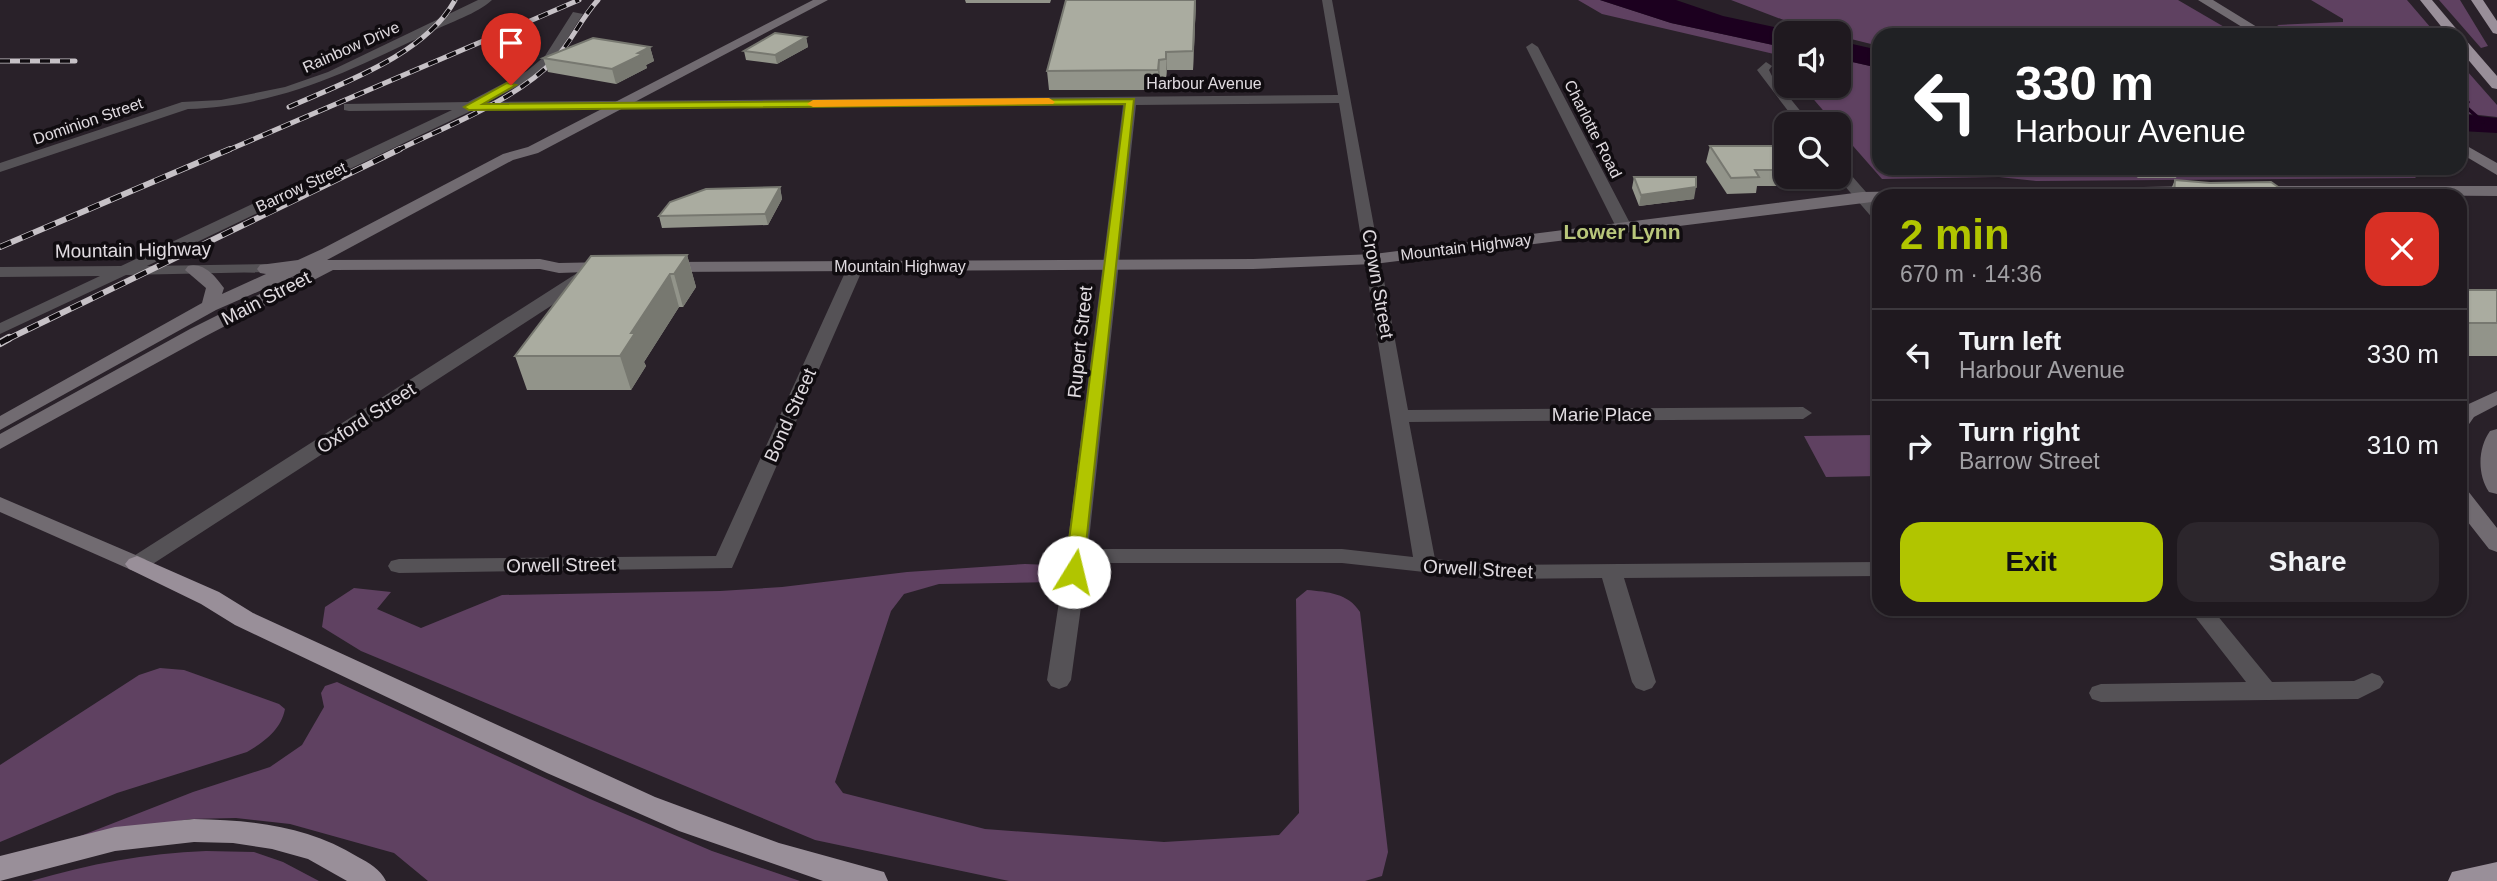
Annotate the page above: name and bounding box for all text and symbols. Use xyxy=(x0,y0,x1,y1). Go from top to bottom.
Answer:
pin xyxy=(481,13,541,85)
street label: Rainbow Drive xyxy=(300,18,402,76)
map controls xyxy=(1774,21,1851,189)
button: sound xyxy=(1774,21,1851,98)
icon: arrive xyxy=(492,24,530,62)
icon: left xyxy=(1900,56,1991,147)
text: 330 m xyxy=(2015,56,2154,110)
street label: Harbour Avenue xyxy=(1146,75,1262,92)
street label: Charlotte Road xyxy=(1561,77,1625,181)
street label: Dominion Street xyxy=(31,94,146,148)
button: search xyxy=(1774,112,1851,189)
text: Harbour Avenue xyxy=(2015,113,2246,149)
street label: Barrow Street xyxy=(253,158,349,215)
text: 2 min xyxy=(1900,211,2010,258)
button: close xyxy=(2365,212,2439,286)
district label: Lower Lynn xyxy=(1563,220,1681,243)
street label: Crown Street xyxy=(1358,228,1398,341)
street label: Mountain Highway xyxy=(1400,231,1532,263)
street label: Mountain Highway xyxy=(55,238,212,262)
street label: Mountain Highway xyxy=(834,258,966,275)
text: 670 m · 14:36 xyxy=(1900,261,2042,287)
street label: Main Street xyxy=(218,266,315,329)
street label: Rupert Street xyxy=(1064,284,1096,399)
text: Turn left xyxy=(1959,326,2061,356)
icon: left xyxy=(1900,336,1938,374)
text: 330 m xyxy=(2367,339,2439,369)
text: Harbour Avenue xyxy=(1959,357,2125,383)
street label: Bond Street xyxy=(760,364,820,465)
street label: Oxford Street xyxy=(313,378,420,458)
street label: Marie Place xyxy=(1552,404,1652,425)
text: Turn right xyxy=(1959,417,2080,447)
icon: right xyxy=(1900,427,1938,465)
text: 310 m xyxy=(2367,430,2439,460)
text: Barrow Street xyxy=(1959,448,2100,474)
button: Exit xyxy=(1900,522,2163,602)
button: Share xyxy=(2177,522,2439,602)
position arrow xyxy=(1037,535,1111,609)
street label: Orwell Street xyxy=(506,554,617,576)
street label: Orwell Street xyxy=(1423,556,1534,582)

